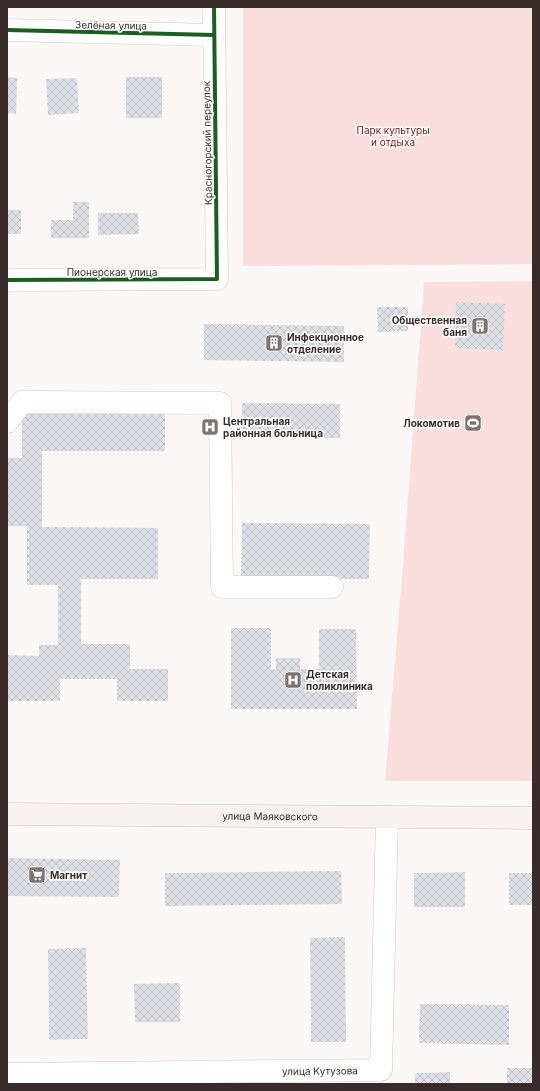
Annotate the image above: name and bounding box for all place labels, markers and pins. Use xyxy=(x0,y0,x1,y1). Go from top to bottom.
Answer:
place label: Общественная баня xyxy=(392,314,467,338)
building icon: Общественная баня xyxy=(470,316,490,336)
place label: Инфекционное отделение xyxy=(287,331,364,355)
building icon: Инфекционное отделение xyxy=(264,333,284,353)
sports icon: Локомотив xyxy=(463,413,483,433)
place label: Центральная районная больница xyxy=(223,415,323,439)
hospital icon: Центральная районная больница xyxy=(200,417,220,437)
place label: Локомотив xyxy=(403,417,460,429)
place label: Детская поликлиника xyxy=(306,668,373,692)
hospital icon: Детская поликлиника xyxy=(283,670,303,690)
supermarket icon: Магнит xyxy=(27,865,47,885)
place label: Магнит xyxy=(50,869,87,881)

